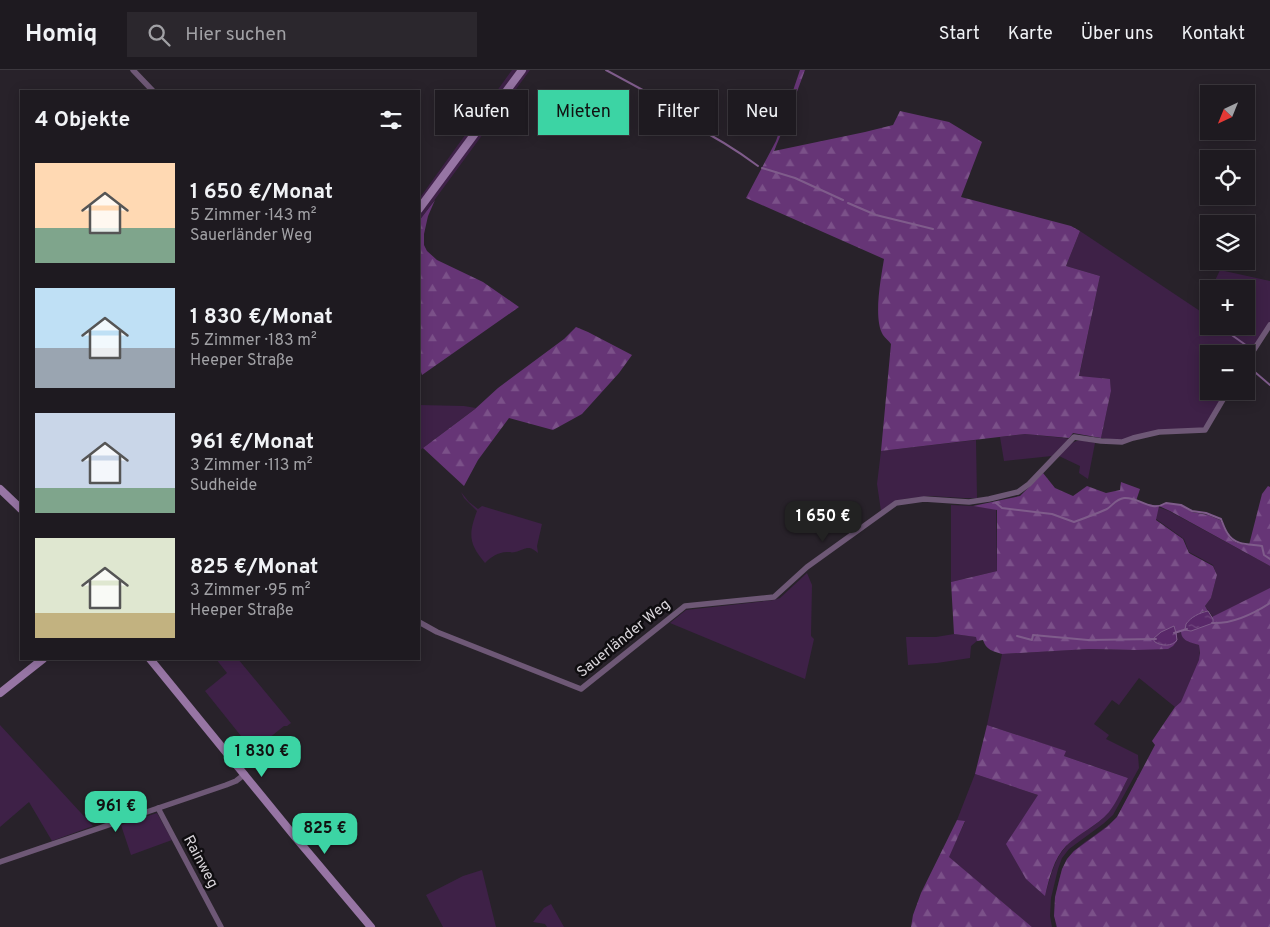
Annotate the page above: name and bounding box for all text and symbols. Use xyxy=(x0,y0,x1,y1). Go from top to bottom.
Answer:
search box xyxy=(127,12,477,57)
text: Homiq xyxy=(25,20,97,50)
icon: search xyxy=(145,21,173,49)
text: Hier suchen xyxy=(185,23,287,47)
text: Start xyxy=(939,23,980,46)
text: Karte xyxy=(1008,23,1053,46)
text: Über uns xyxy=(1081,23,1153,46)
text: Kontakt xyxy=(1181,23,1245,46)
north arrow xyxy=(1200,85,1255,140)
map controls xyxy=(1200,85,1255,400)
chip: Kaufen xyxy=(435,90,528,135)
chip: Mieten xyxy=(538,90,629,135)
chip: Filter xyxy=(639,90,718,135)
chip: Neu xyxy=(728,90,796,135)
icon: filters xyxy=(377,106,405,134)
text: 4 Objekte xyxy=(35,107,130,134)
button: locate xyxy=(1200,150,1255,205)
text: 1 650 €/Monat xyxy=(190,179,333,206)
icon: home xyxy=(75,183,135,243)
text: 5 Zimmer · 143 m² xyxy=(190,206,317,226)
button: layers xyxy=(1200,215,1255,270)
text: Sauerländer Weg xyxy=(190,226,312,246)
button: + xyxy=(1200,280,1255,335)
text: 1 830 €/Monat xyxy=(190,304,333,331)
icon: home xyxy=(75,308,135,368)
text: 5 Zimmer · 183 m² xyxy=(190,331,317,351)
button: − xyxy=(1200,345,1255,400)
text: Heeper Straße xyxy=(190,351,294,371)
text: 961 €/Monat xyxy=(190,429,314,456)
icon: home xyxy=(75,433,135,493)
text: 3 Zimmer · 113 m² xyxy=(190,456,313,476)
text: Sudheide xyxy=(190,476,257,496)
pin: 1 650 € xyxy=(777,500,869,543)
text: 1 650 € xyxy=(796,507,850,527)
text: 825 €/Monat xyxy=(190,554,318,581)
icon: home xyxy=(75,558,135,618)
text: 3 Zimmer · 95 m² xyxy=(190,581,311,601)
street label: Sauerländer Weg xyxy=(574,596,674,682)
text: Heeper Straße xyxy=(190,601,294,621)
pin: 1 830 € xyxy=(216,736,308,778)
text: 1 830 € xyxy=(235,742,289,762)
pin: 961 € xyxy=(81,790,151,833)
text: 961 € xyxy=(96,797,136,817)
pin: 825 € xyxy=(290,812,360,855)
text: 825 € xyxy=(303,819,347,839)
street label: Rainweg xyxy=(178,832,222,892)

